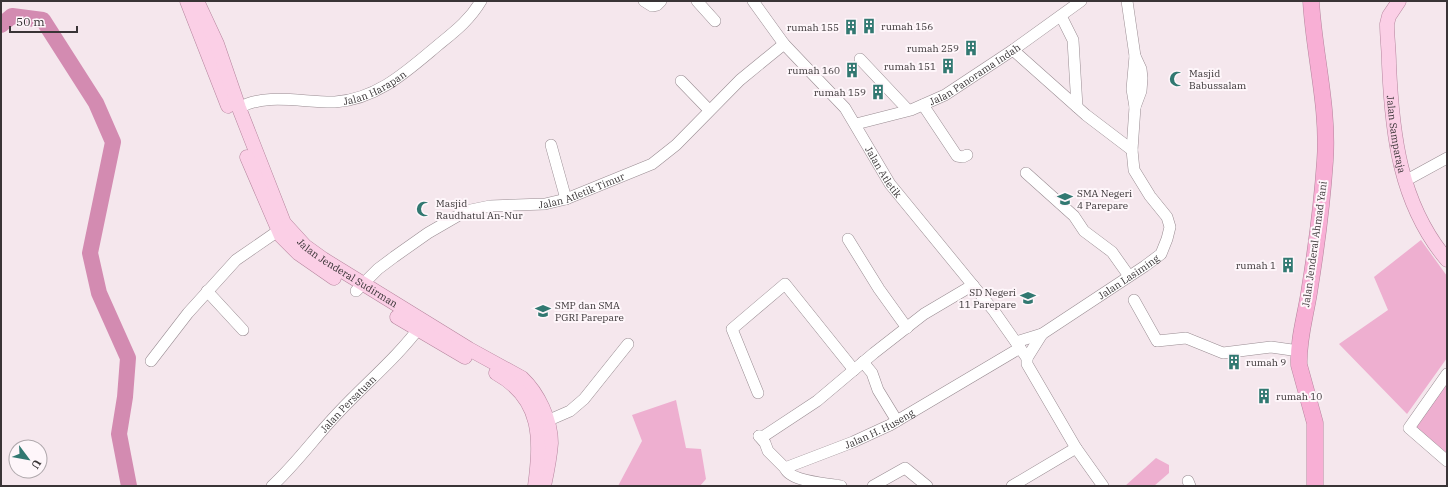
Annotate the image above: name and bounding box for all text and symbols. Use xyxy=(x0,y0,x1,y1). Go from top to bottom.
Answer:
scale bar xyxy=(10,8,77,34)
text: 50 m xyxy=(16,14,45,29)
building icon: rumah 156 xyxy=(860,17,878,35)
building icon: rumah 155 xyxy=(842,18,860,36)
place label: rumah 156 xyxy=(881,20,933,33)
place label: rumah 155 xyxy=(787,21,839,34)
building icon: rumah 259 xyxy=(962,39,980,57)
street label: Jalan Panorama Indah xyxy=(927,41,1023,108)
place label: rumah 259 xyxy=(907,42,959,55)
building icon: rumah 151 xyxy=(939,57,957,75)
place label: rumah 151 xyxy=(884,60,936,73)
building icon: rumah 160 xyxy=(843,61,861,79)
place label: rumah 160 xyxy=(788,64,840,77)
street label: Jalan Harapan xyxy=(342,67,409,108)
place label: Masjid Babussalam xyxy=(1189,67,1247,92)
mosque icon: Masjid Babussalam xyxy=(1168,70,1186,88)
building icon: rumah 159 xyxy=(869,83,887,101)
place label: rumah 159 xyxy=(814,86,866,99)
street label: Jalan Samparaja xyxy=(1384,95,1409,175)
street label: Jalan Atletik xyxy=(862,144,905,200)
street label: Jalan Atletik Timur xyxy=(538,170,627,211)
street label: Jalan Jenderal Ahmad Yani xyxy=(1299,180,1330,308)
place label: SMA Negeri 4 Parepare xyxy=(1077,187,1132,212)
school or university icon: SMA Negeri 4 Parepare xyxy=(1056,190,1074,208)
place label: Masjid Raudhatul An-Nur xyxy=(436,197,523,222)
mosque icon: Masjid Raudhatul An-Nur xyxy=(415,200,433,218)
street label: Jalan Jenderal Sudirman xyxy=(294,236,400,311)
street label: Jalan Lasiming xyxy=(1096,251,1162,302)
building icon: rumah 1 xyxy=(1279,256,1297,274)
place label: rumah 1 xyxy=(1236,259,1276,272)
place label: SD Negeri 11 Parepare xyxy=(959,286,1016,311)
school or university icon: SD Negeri 11 Parepare xyxy=(1019,289,1037,307)
place label: SMP dan SMA PGRI Parepare xyxy=(555,299,624,324)
school or university icon: SMP dan SMA PGRI Parepare xyxy=(534,302,552,320)
building icon: rumah 9 xyxy=(1225,353,1243,371)
place label: rumah 9 xyxy=(1246,356,1286,369)
street label: Jalan Persatuan xyxy=(317,372,379,435)
building icon: rumah 10 xyxy=(1255,387,1273,405)
place label: rumah 10 xyxy=(1276,390,1322,403)
street label: Jalan H. Huseng xyxy=(843,406,917,452)
north arrow xyxy=(8,439,48,479)
text: U xyxy=(28,457,45,472)

